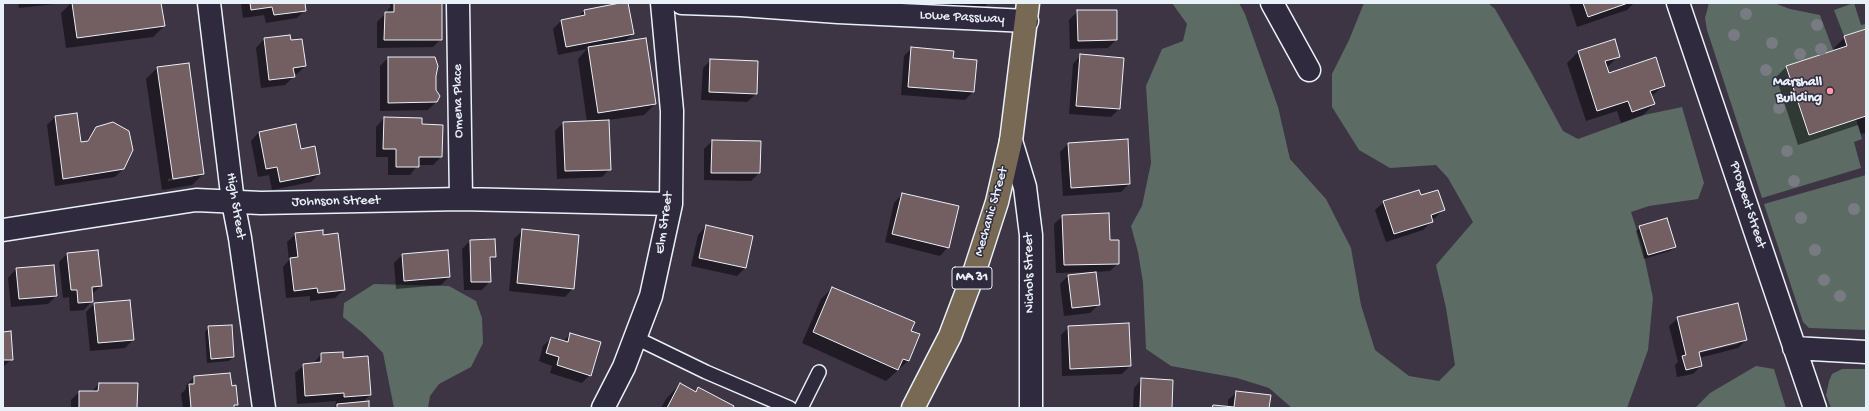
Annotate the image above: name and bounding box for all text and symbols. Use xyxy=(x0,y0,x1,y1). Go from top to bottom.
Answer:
street label: Lowe Passway xyxy=(919,7,1005,29)
street label: Omena Place xyxy=(450,64,468,138)
place label: Marshall Building xyxy=(1773,75,1822,108)
marker: Marshall Building xyxy=(1825,86,1835,96)
street label: Prospect Street xyxy=(1725,159,1769,251)
street label: Mechanic Street xyxy=(971,165,1013,259)
street label: High Street xyxy=(221,172,249,240)
street label: Elm Street xyxy=(652,191,678,255)
street label: Johnson Street xyxy=(292,193,380,211)
street label: Nichols Street xyxy=(1021,233,1039,313)
road number: MA 31 xyxy=(952,267,992,289)

